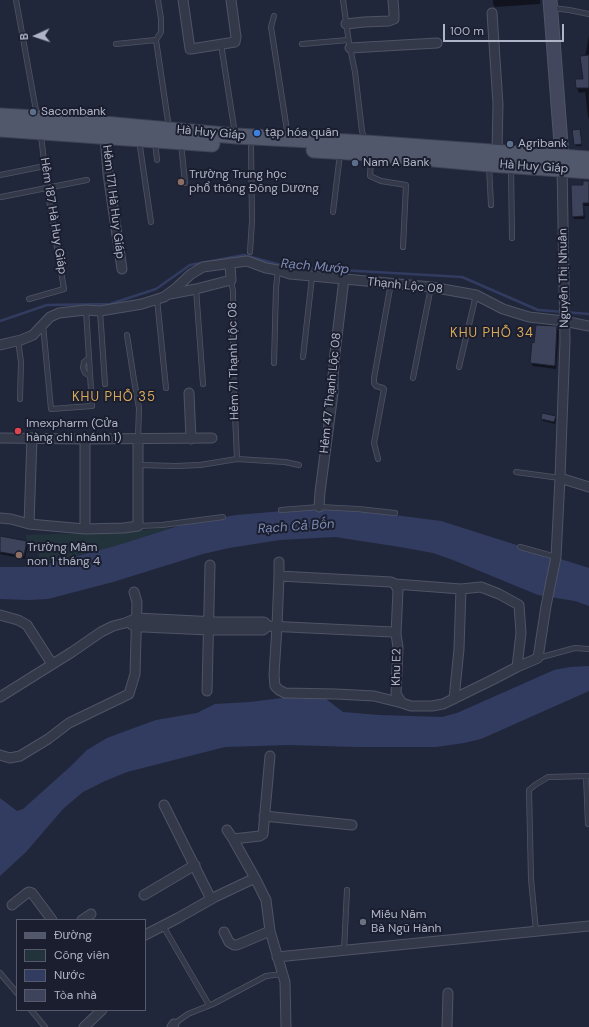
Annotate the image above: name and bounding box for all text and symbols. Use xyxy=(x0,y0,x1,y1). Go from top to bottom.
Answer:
north arrow xyxy=(16,16,56,56)
scale bar xyxy=(445,16,566,42)
text: 100 m xyxy=(450,23,484,39)
text: B xyxy=(17,33,31,41)
place label: Sacombank xyxy=(41,105,106,119)
marker: Sacombank xyxy=(28,107,38,117)
street label: Hà Huy Giáp xyxy=(176,123,246,143)
place label: tạp hóa quân xyxy=(265,126,339,140)
marker: tạp hóa quân xyxy=(252,128,262,138)
place label: Agribank xyxy=(518,137,567,151)
marker: Agribank xyxy=(505,139,515,149)
street label: Hẻm 171 Hà Huy Giáp xyxy=(99,144,127,260)
place label: Nam A Bank xyxy=(363,156,430,170)
street label: Hẻm 187 Hà Huy Giáp xyxy=(37,157,69,275)
street label: Hà Huy Giáp xyxy=(499,157,569,177)
marker: Nam A Bank xyxy=(350,158,360,168)
place label: Trường Trung học phổ thông Đông Dương xyxy=(189,168,319,196)
marker: Trường Trung học phổ thông Đông Dương xyxy=(176,177,186,187)
street label: Nguyễn Thị Nhuần xyxy=(556,228,572,328)
water label: Rạch Mướp xyxy=(280,256,350,278)
street label: Thạnh Lộc 08 xyxy=(367,275,443,297)
street label: Hẻm 71 Thạnh Lộc 08 xyxy=(226,302,242,420)
district label: KHU PHỐ 34 xyxy=(450,326,534,342)
street label: Hẻm 47 Thạnh Lộc 08 xyxy=(317,332,345,454)
district label: KHU PHỐ 35 xyxy=(72,390,156,406)
place label: Imexpharm (Cửa hàng chi nhánh 1) xyxy=(26,417,122,445)
marker: Imexpharm (Cửa hàng chi nhánh 1) xyxy=(13,426,23,436)
water label: Rạch Cả Bốn xyxy=(257,517,335,537)
place label: Trường Mầm non 1 tháng 4 xyxy=(27,541,100,569)
marker: Trường Mầm non 1 tháng 4 xyxy=(14,550,24,560)
street label: Khu E2 xyxy=(389,648,405,686)
place label: Miếu Năm Bà Ngũ Hành xyxy=(371,908,441,936)
marker: Miếu Năm Bà Ngũ Hành xyxy=(358,917,368,927)
legend xyxy=(16,919,146,1011)
text: Đường xyxy=(54,927,92,943)
text: Công viên xyxy=(54,947,109,963)
text: Nước xyxy=(54,967,85,983)
text: Tòa nhà xyxy=(54,987,97,1003)

